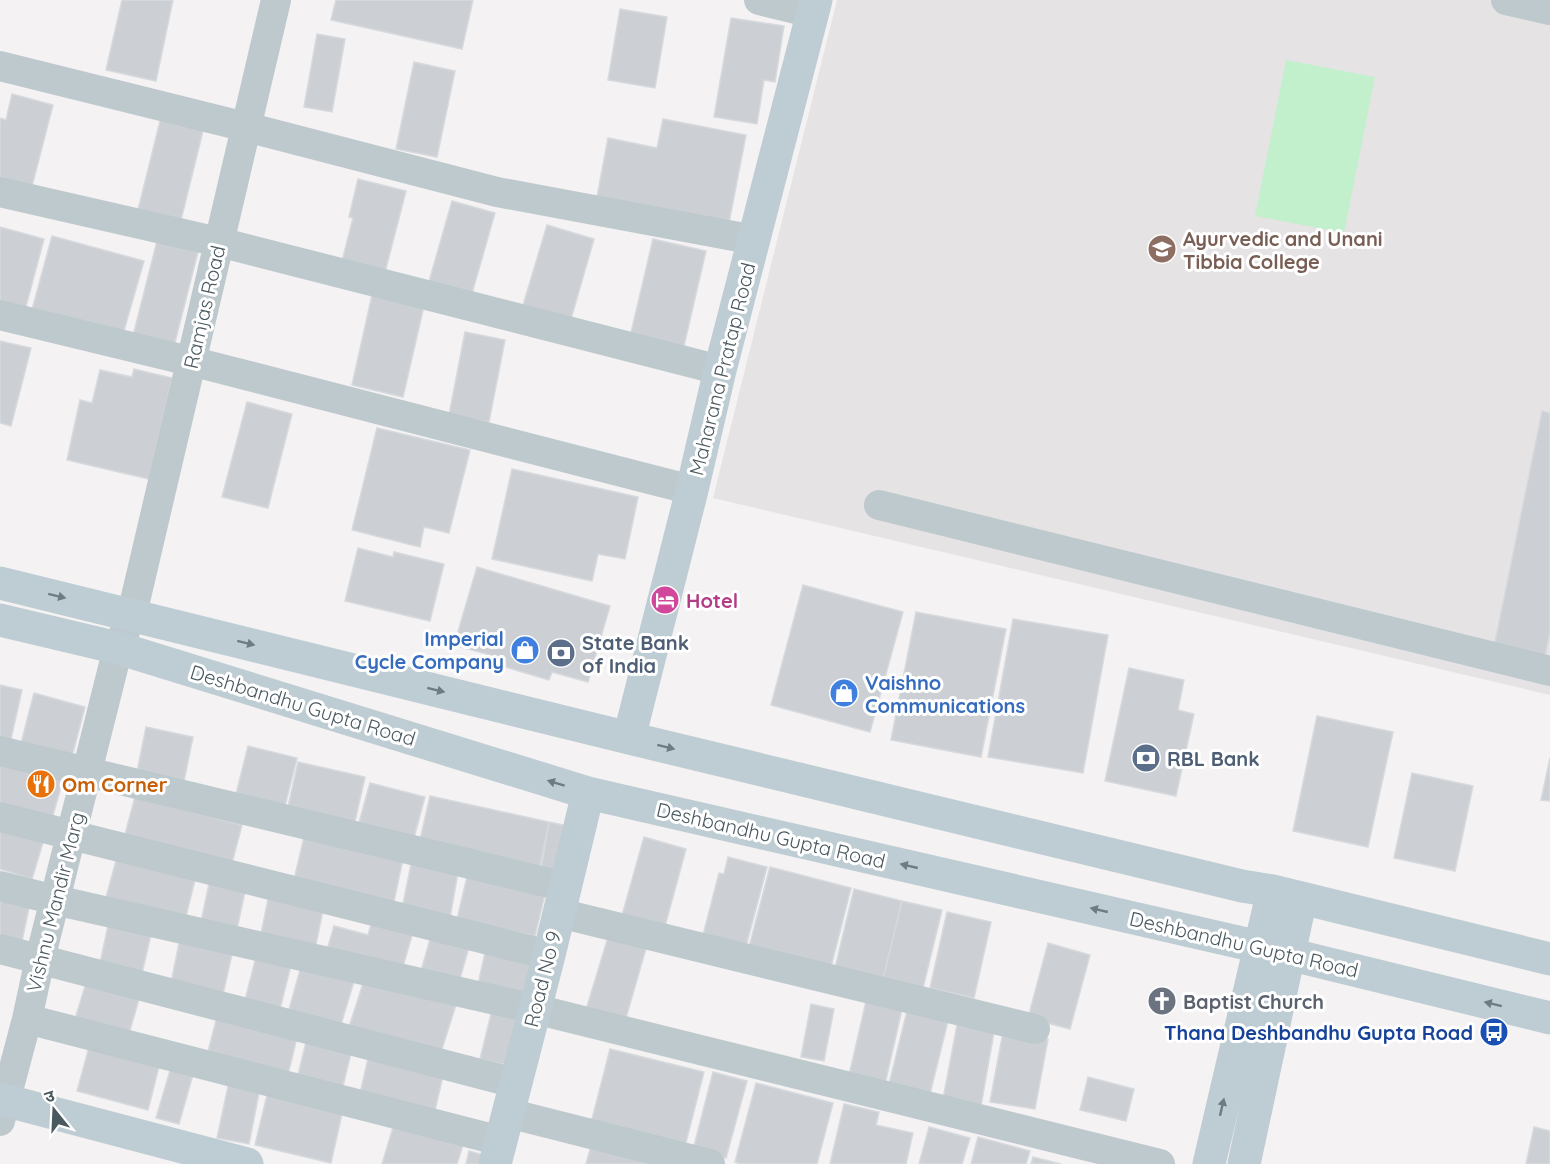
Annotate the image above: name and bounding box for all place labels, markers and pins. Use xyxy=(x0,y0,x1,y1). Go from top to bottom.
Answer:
place label: Ayurvedic and Unani Tibbia College xyxy=(1183,226,1383,274)
school or university icon: Ayurvedic and Unani Tibbia College xyxy=(1146,233,1178,265)
hotel icon: Hotel xyxy=(649,584,681,616)
place label: Hotel xyxy=(686,588,738,613)
place label: Imperial Cycle Company xyxy=(355,626,504,674)
place label: State Bank of India xyxy=(582,630,689,678)
shop icon: Imperial Cycle Company xyxy=(509,634,541,666)
bank icon: State Bank of India xyxy=(545,637,577,669)
place label: Vaishno Communications xyxy=(865,670,1025,718)
shop icon: Vaishno Communications xyxy=(828,677,860,709)
bank icon: RBL Bank xyxy=(1130,742,1162,774)
place label: RBL Bank xyxy=(1167,746,1260,771)
restaurant icon: Om Corner xyxy=(25,768,57,800)
place label: Om Corner xyxy=(62,772,168,797)
church icon: Baptist Church xyxy=(1146,985,1178,1017)
place label: Baptist Church xyxy=(1183,989,1324,1014)
bus stop icon: Thana Deshbandhu Gupta Road xyxy=(1478,1016,1510,1048)
place label: Thana Deshbandhu Gupta Road xyxy=(1164,1020,1473,1045)

